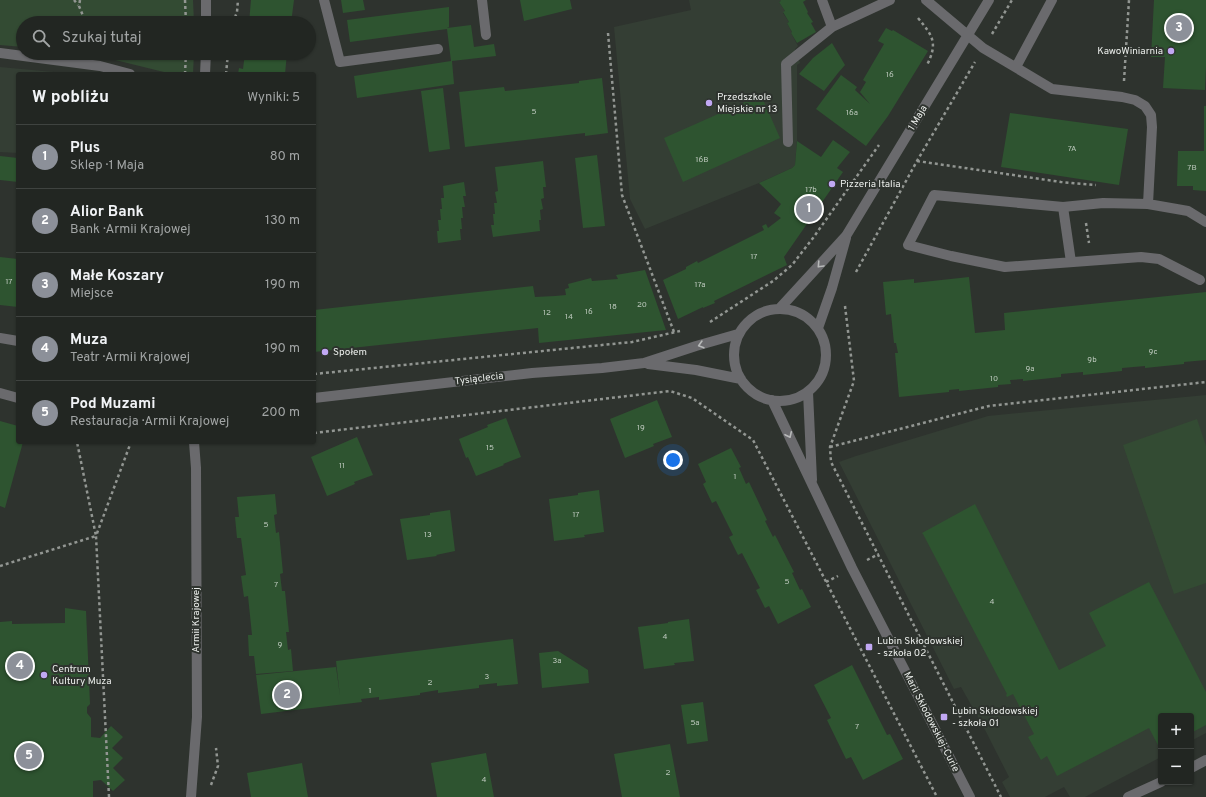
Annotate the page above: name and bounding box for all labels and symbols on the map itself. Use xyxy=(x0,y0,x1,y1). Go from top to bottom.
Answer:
pin: 3 xyxy=(1166,13,1192,43)
place label: KawoWiniarnia xyxy=(1097,45,1163,58)
marker: KawoWiniarnia xyxy=(1166,46,1176,56)
house number: 16 xyxy=(886,70,894,80)
place label: Przedszkole Miejskie nr 13 xyxy=(717,91,778,116)
marker: Przedszkole Miejskie nr 13 xyxy=(704,98,714,108)
street label: 1 Maja xyxy=(905,103,931,133)
house number: 5 xyxy=(532,107,537,117)
house number: 16a xyxy=(846,108,858,118)
house number: 7A xyxy=(1068,144,1077,154)
house number: 16B xyxy=(695,155,709,165)
house number: 7B xyxy=(1187,163,1197,173)
place label: Pizzeria Italia xyxy=(840,178,901,191)
marker: Pizzeria Italia xyxy=(827,179,837,189)
house number: 17b xyxy=(805,185,817,195)
pin: 1 xyxy=(796,194,822,224)
house number: 17 xyxy=(750,252,758,262)
one-way arrow xyxy=(817,260,824,267)
house number: 17 xyxy=(5,277,13,287)
house number: 17a xyxy=(694,280,706,290)
house number: 20 xyxy=(637,300,647,310)
house number: 18 xyxy=(609,302,617,312)
house number: 16 xyxy=(585,307,593,317)
house number: 12 xyxy=(543,308,551,318)
house number: 14 xyxy=(565,312,573,322)
one-way arrow xyxy=(697,340,704,349)
place label: Społem xyxy=(333,346,367,359)
marker: Społem xyxy=(320,347,330,357)
house number: 9c xyxy=(1149,347,1157,357)
house number: 9b xyxy=(1087,355,1097,365)
house number: 9a xyxy=(1026,364,1034,374)
street label: Tysiąclecia xyxy=(454,370,504,388)
house number: 10 xyxy=(990,374,998,384)
house number: 19 xyxy=(637,423,645,433)
one-way arrow xyxy=(784,431,792,439)
house number: 15 xyxy=(486,443,494,453)
your location xyxy=(663,450,683,470)
house number: 11 xyxy=(339,461,345,471)
house number: 1 xyxy=(734,472,736,482)
house number: 17 xyxy=(572,510,580,520)
house number: 5 xyxy=(264,520,269,530)
house number: 13 xyxy=(424,530,432,540)
house number: 5 xyxy=(785,577,790,587)
house number: 7 xyxy=(274,580,278,590)
street label: Armii Krajowej xyxy=(190,587,203,653)
house number: 4 xyxy=(990,597,995,607)
house number: 4 xyxy=(663,632,668,642)
place label: Lubin Skłodowskiej - szkoła 02 xyxy=(877,635,963,660)
house number: 9 xyxy=(278,640,283,650)
marker: Lubin Skłodowskiej - szkoła 02 xyxy=(864,642,874,652)
pin: 4 xyxy=(7,651,33,681)
house number: 3a xyxy=(552,656,562,666)
place label: Centrum Kultury Muza xyxy=(52,663,112,688)
marker: Centrum Kultury Muza xyxy=(39,670,49,680)
street label: Marii Skłodowskiej-Curie xyxy=(900,670,962,774)
house number: 3 xyxy=(485,672,490,682)
house number: 2 xyxy=(428,678,433,688)
pin: 2 xyxy=(274,680,300,710)
house number: 1 xyxy=(369,686,371,696)
place label: Lubin Skłodowskiej - szkoła 01 xyxy=(952,705,1038,730)
marker: Lubin Skłodowskiej - szkoła 01 xyxy=(939,712,949,722)
house number: 5a xyxy=(690,718,700,728)
house number: 7 xyxy=(855,722,859,732)
pin: 5 xyxy=(16,741,42,771)
house number: 2 xyxy=(666,768,671,778)
house number: 4 xyxy=(482,775,487,785)

